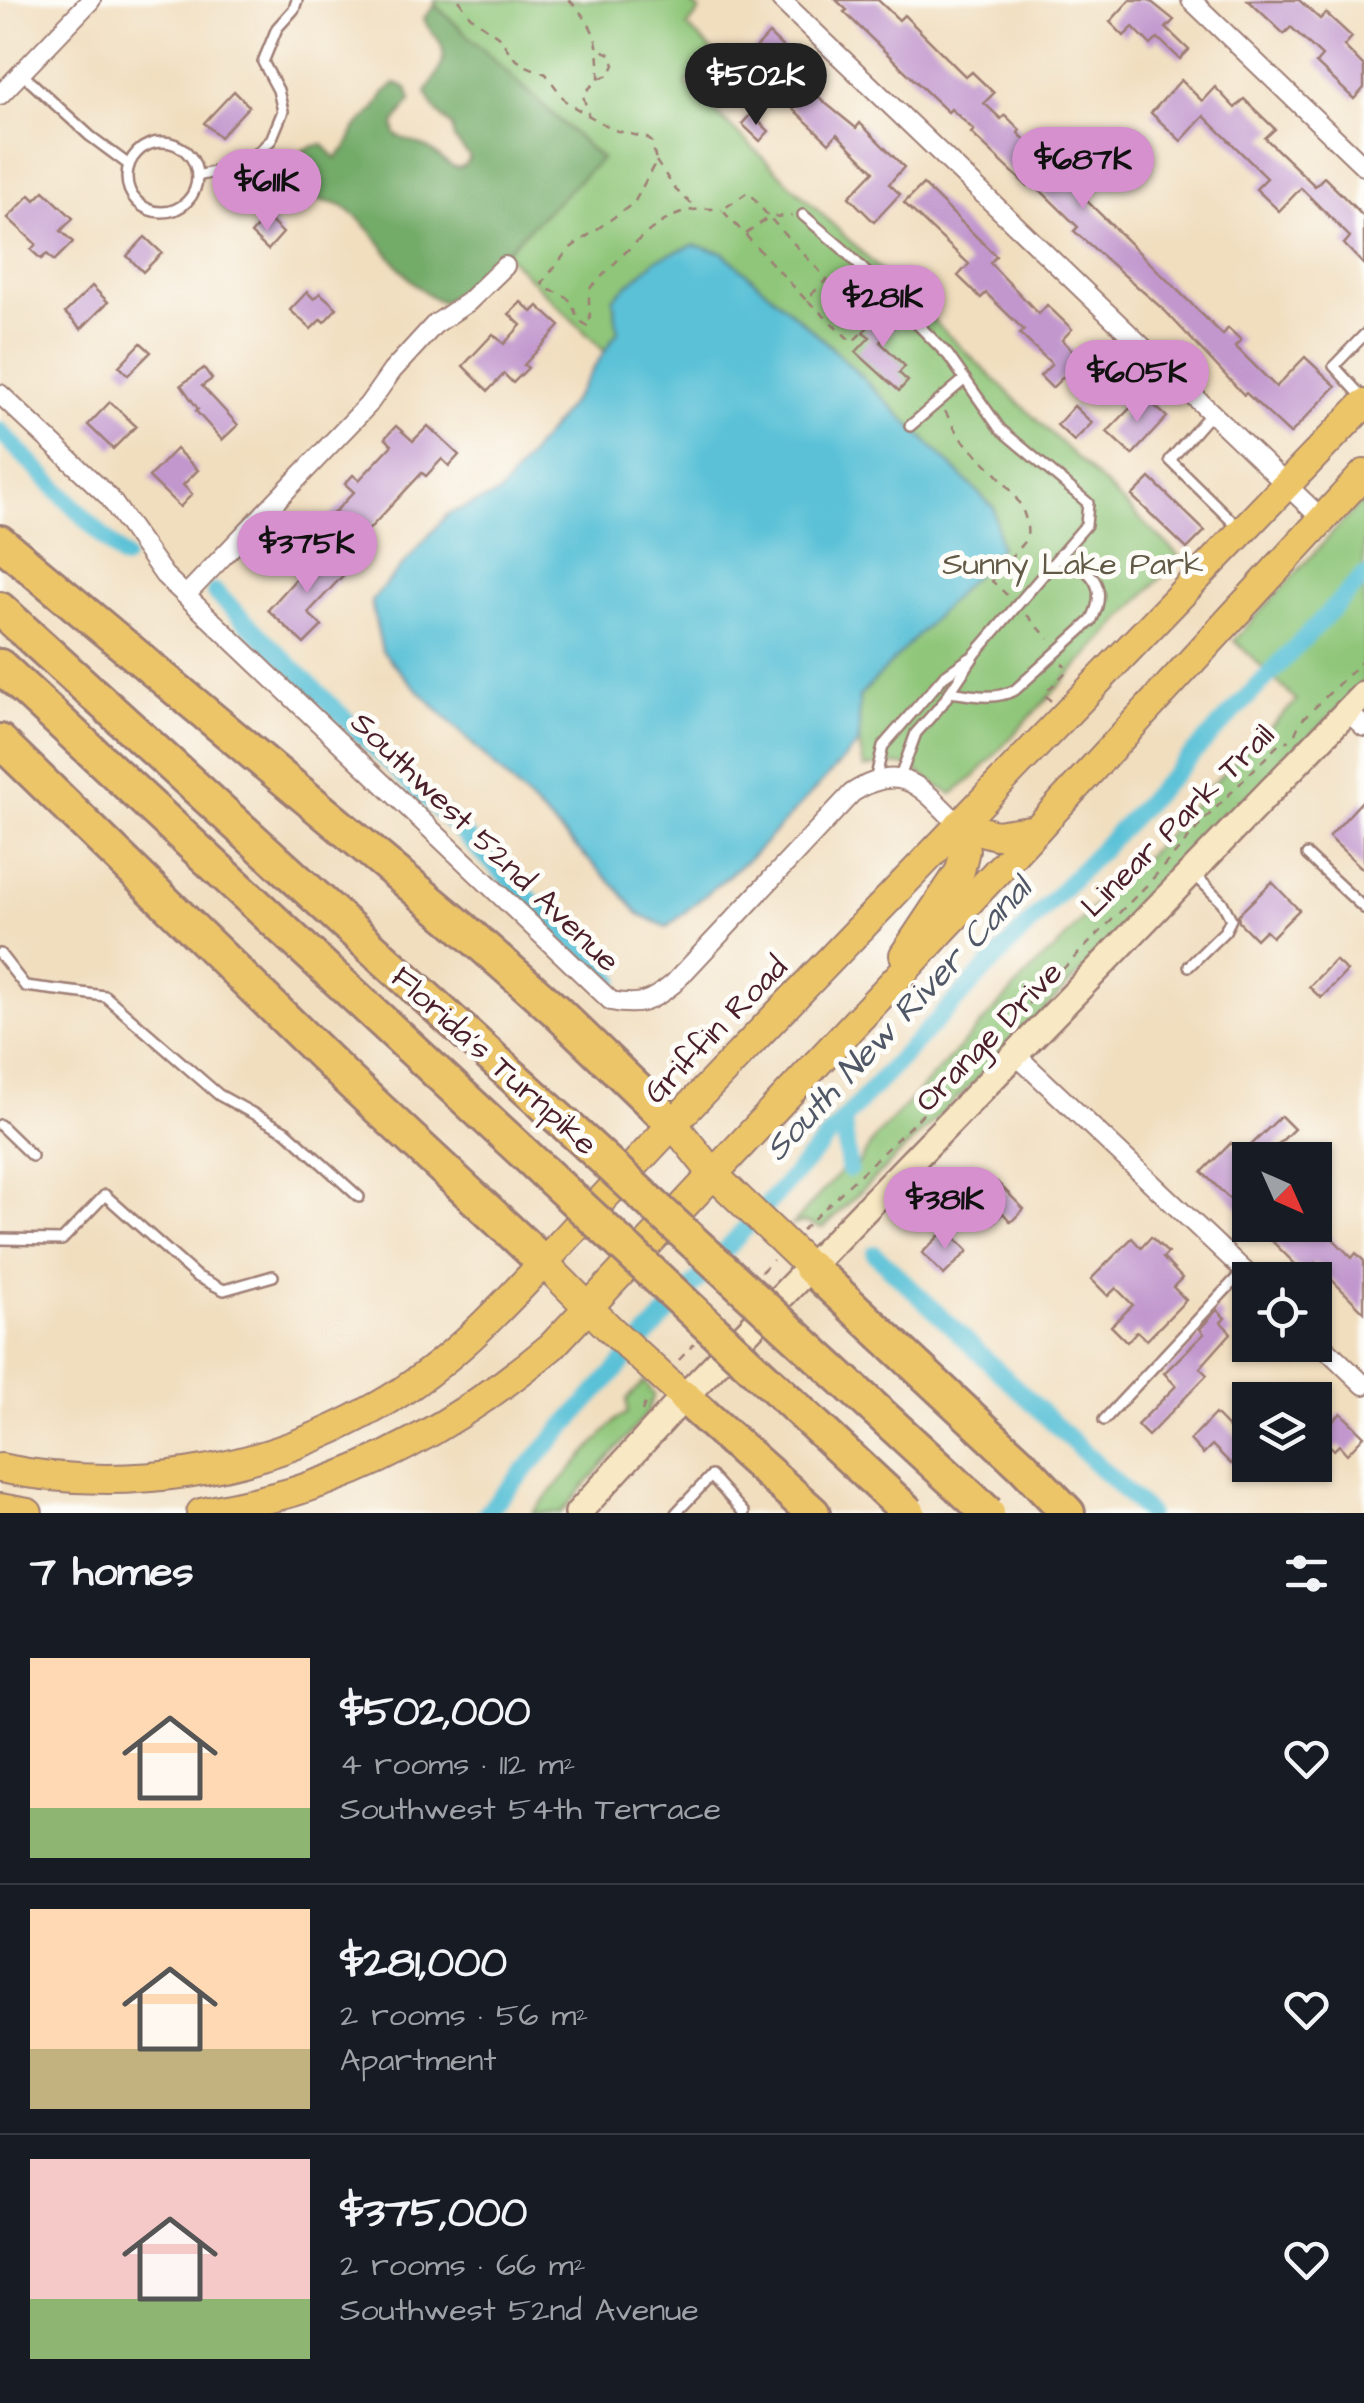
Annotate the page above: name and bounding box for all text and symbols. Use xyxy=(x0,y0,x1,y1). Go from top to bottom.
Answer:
pin: $502K xyxy=(686,43,826,128)
text: $502K xyxy=(707,53,805,98)
pin: $687K xyxy=(1013,127,1153,212)
text: $687K xyxy=(1034,137,1132,182)
pin: $611K xyxy=(197,149,337,234)
text: $611K xyxy=(234,159,300,204)
pin: $281K xyxy=(813,265,953,350)
text: $281K xyxy=(843,275,923,320)
pin: $605K xyxy=(1067,340,1207,425)
text: $605K xyxy=(1087,350,1187,395)
pin: $375K xyxy=(237,511,377,596)
text: $375K xyxy=(259,521,355,566)
park label: Sunny Lake Park xyxy=(942,542,1204,587)
street label: Southwest 52nd Avenue xyxy=(340,701,630,983)
street label: Linear Park Trail xyxy=(1071,714,1285,928)
water label: South New River Canal xyxy=(753,863,1046,1172)
street label: Griffin Road xyxy=(634,946,798,1114)
street label: Orange Drive xyxy=(905,951,1073,1123)
street label: Florida's Turnpike xyxy=(381,956,607,1166)
north arrow xyxy=(1232,1142,1332,1242)
map controls xyxy=(1232,1142,1332,1482)
pin: $381K xyxy=(875,1167,1015,1252)
text: $381K xyxy=(906,1177,984,1222)
button: locate xyxy=(1232,1262,1332,1362)
button: layers xyxy=(1232,1382,1332,1482)
text: 7 homes xyxy=(30,1544,194,1602)
icon: filters xyxy=(1279,1546,1334,1601)
text: $502,000 xyxy=(340,1684,531,1742)
icon: home xyxy=(110,1698,230,1818)
icon: heart xyxy=(1279,1731,1334,1786)
text: 4 rooms · 112 m² xyxy=(340,1742,576,1787)
text: Southwest 54th Terrace xyxy=(340,1787,721,1832)
text: $281,000 xyxy=(340,1935,507,1993)
icon: home xyxy=(110,1949,230,2069)
icon: heart xyxy=(1279,1982,1334,2037)
text: 2 rooms · 56 m² xyxy=(340,1993,588,2038)
text: Apartment xyxy=(340,2038,496,2083)
text: $375,000 xyxy=(340,2185,527,2243)
icon: home xyxy=(110,2199,230,2319)
icon: heart xyxy=(1279,2232,1334,2287)
text: 2 rooms · 66 m² xyxy=(340,2243,586,2288)
text: Southwest 52nd Avenue xyxy=(340,2288,699,2333)

